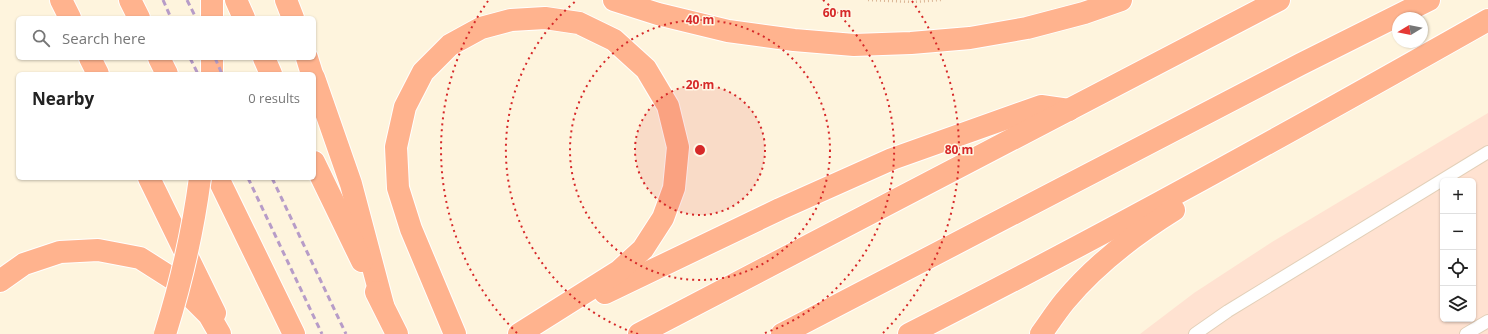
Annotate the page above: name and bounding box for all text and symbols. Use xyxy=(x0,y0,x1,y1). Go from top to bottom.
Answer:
text: 60 m xyxy=(823,4,851,21)
text: 40 m xyxy=(686,11,714,28)
north arrow xyxy=(1392,12,1428,48)
search box xyxy=(16,16,316,60)
icon: search xyxy=(30,27,52,49)
text: Search here xyxy=(62,28,146,48)
text: 20 m xyxy=(686,76,714,93)
text: Nearby xyxy=(32,87,94,110)
text: 0 results xyxy=(248,89,300,107)
text: 80 m xyxy=(945,141,973,158)
centre of rings xyxy=(693,143,707,157)
map controls xyxy=(1440,178,1476,322)
button: + xyxy=(1440,178,1476,214)
button: − xyxy=(1440,214,1476,250)
button: locate xyxy=(1440,250,1476,286)
button: layers xyxy=(1440,286,1476,322)

